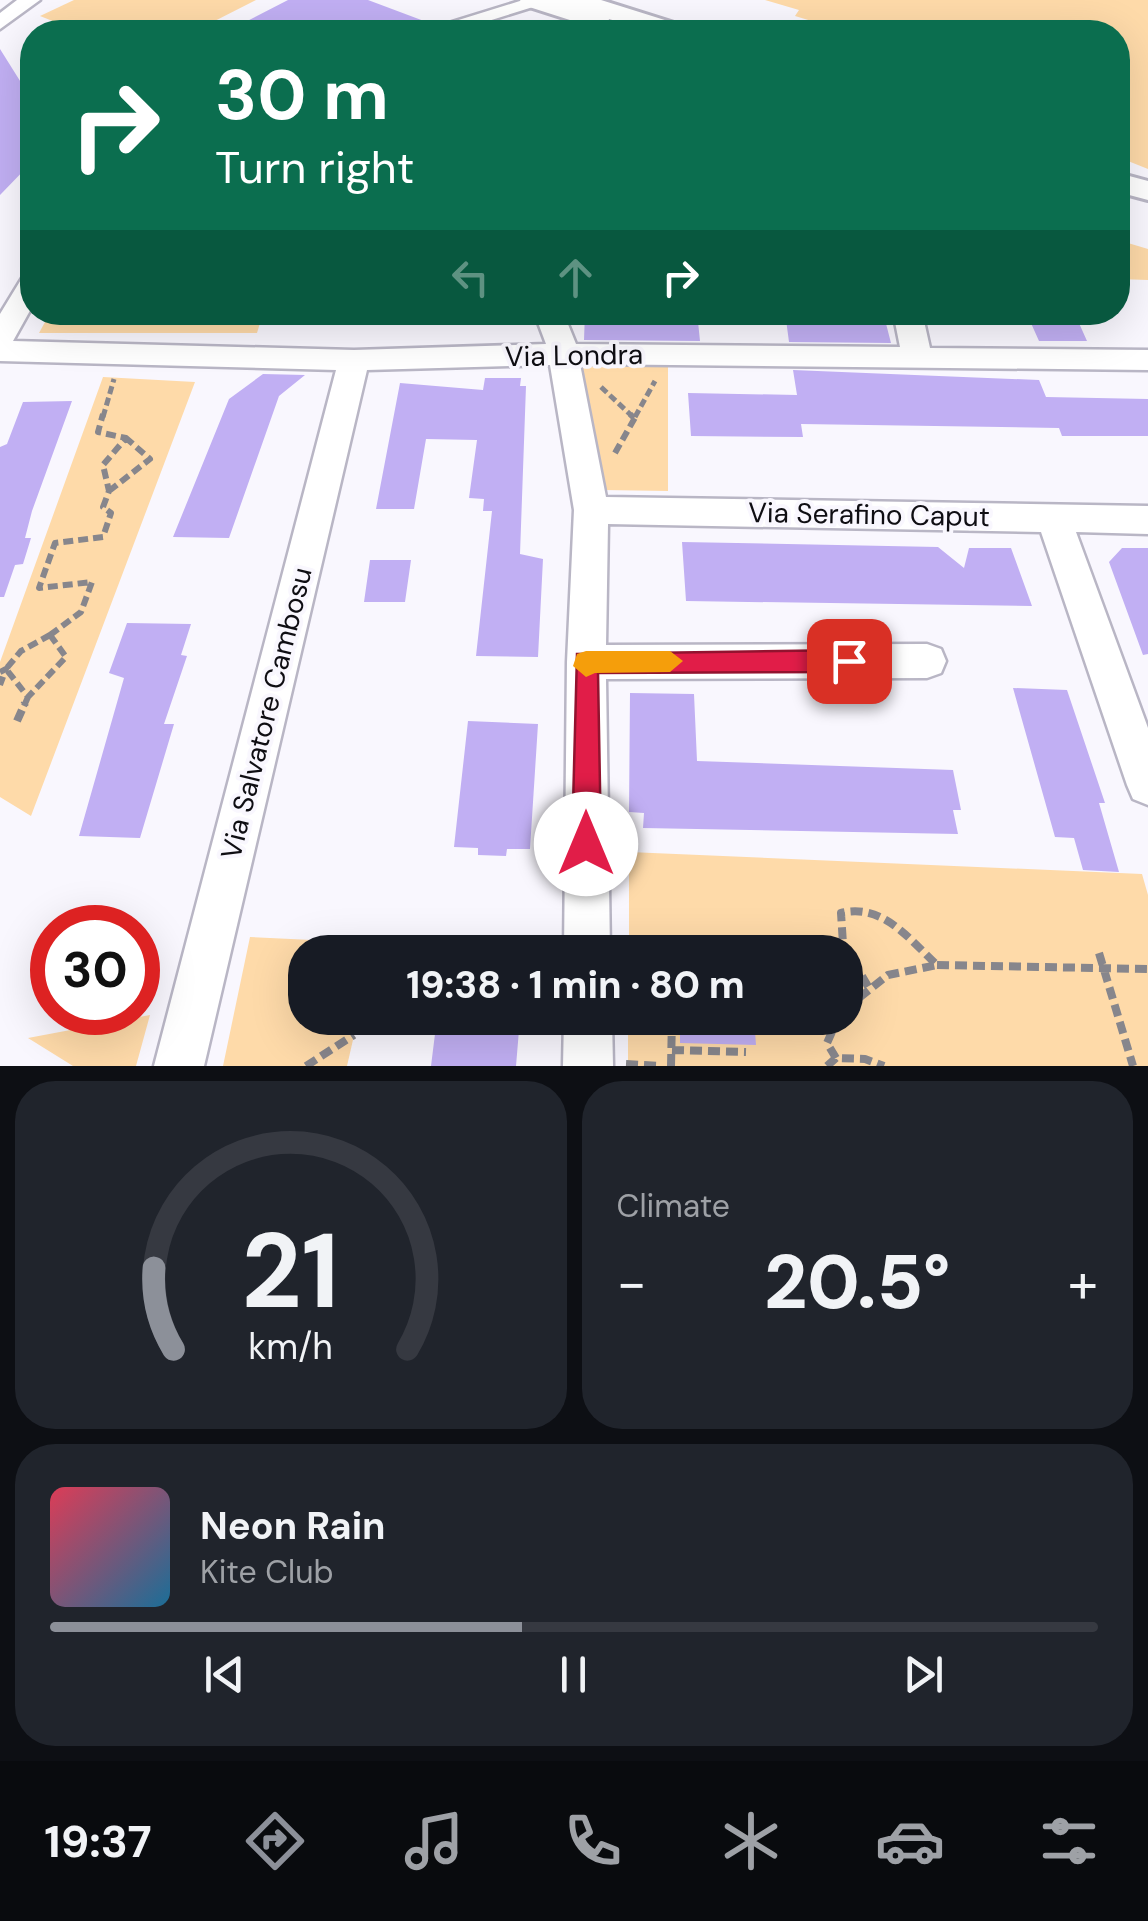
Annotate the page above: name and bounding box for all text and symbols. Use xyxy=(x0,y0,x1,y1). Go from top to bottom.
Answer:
text: 30 m xyxy=(215,50,389,141)
icon: right xyxy=(50,60,180,190)
text: Turn right xyxy=(215,138,414,197)
icon: left xyxy=(443,250,498,305)
icon: ahead xyxy=(548,250,603,305)
icon: right xyxy=(653,250,708,305)
street label: Via Londra xyxy=(505,336,643,375)
street label: Via Serafino Caput xyxy=(748,494,990,535)
street label: Via Salvatore Cambosu xyxy=(212,563,321,863)
pin xyxy=(807,619,892,704)
icon: arrive xyxy=(822,634,877,689)
position arrow xyxy=(534,792,638,896)
speed limit sign: 30 xyxy=(30,905,160,1035)
text: 19:38 · 1 min · 80 m xyxy=(406,960,745,1010)
text: Climate xyxy=(617,1185,730,1227)
text: 21 xyxy=(242,1204,340,1339)
text: 20.5° xyxy=(764,1234,950,1331)
text: − xyxy=(617,1247,647,1319)
text: + xyxy=(1068,1247,1098,1319)
text: km/h xyxy=(249,1324,333,1370)
text: Neon Rain xyxy=(200,1501,385,1551)
text: Kite Club xyxy=(200,1551,334,1593)
icon: previous xyxy=(197,1647,252,1702)
icon: pause xyxy=(546,1647,601,1702)
icon: next xyxy=(896,1647,951,1702)
icon: directions xyxy=(240,1806,310,1876)
icon: music xyxy=(399,1806,469,1876)
icon: phone xyxy=(558,1806,628,1876)
icon: climate xyxy=(716,1806,786,1876)
icon: car xyxy=(875,1806,945,1876)
icon: filters xyxy=(1034,1806,1104,1876)
text: 19:37 xyxy=(44,1812,152,1871)

